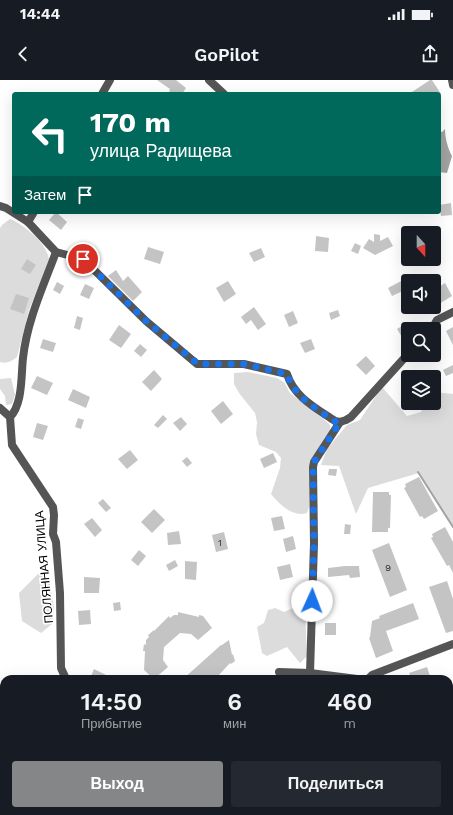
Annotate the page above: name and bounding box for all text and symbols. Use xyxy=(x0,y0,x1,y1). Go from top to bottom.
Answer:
text: 14:44 xyxy=(20,5,60,23)
icon: back xyxy=(12,43,34,65)
icon: share xyxy=(419,43,441,65)
text: GoPilot xyxy=(194,44,259,65)
text: 170 m xyxy=(90,106,171,139)
icon: left xyxy=(24,108,76,160)
text: улица Радищева xyxy=(90,140,232,161)
icon: arrive xyxy=(74,184,96,206)
text: Затем xyxy=(24,186,66,204)
north arrow xyxy=(401,226,441,266)
map controls xyxy=(401,226,441,410)
pin xyxy=(66,242,100,276)
icon: arrive xyxy=(72,248,94,270)
button: sound xyxy=(401,274,441,314)
button: search xyxy=(401,322,441,362)
button: layers xyxy=(401,370,441,410)
street label: ПОЛЯННАЯ УЛИЦА xyxy=(32,510,56,624)
house number: 1 xyxy=(218,537,222,548)
house number: 9 xyxy=(385,562,391,573)
position arrow xyxy=(291,580,333,622)
text: 14:50 xyxy=(81,688,142,716)
text: 6 xyxy=(227,688,242,716)
text: 460 xyxy=(327,688,372,716)
text: Прибытие xyxy=(81,716,142,731)
text: мин xyxy=(223,716,246,731)
text: m xyxy=(344,716,356,731)
button: Выход xyxy=(12,761,223,807)
button: Поделиться xyxy=(231,761,441,807)

